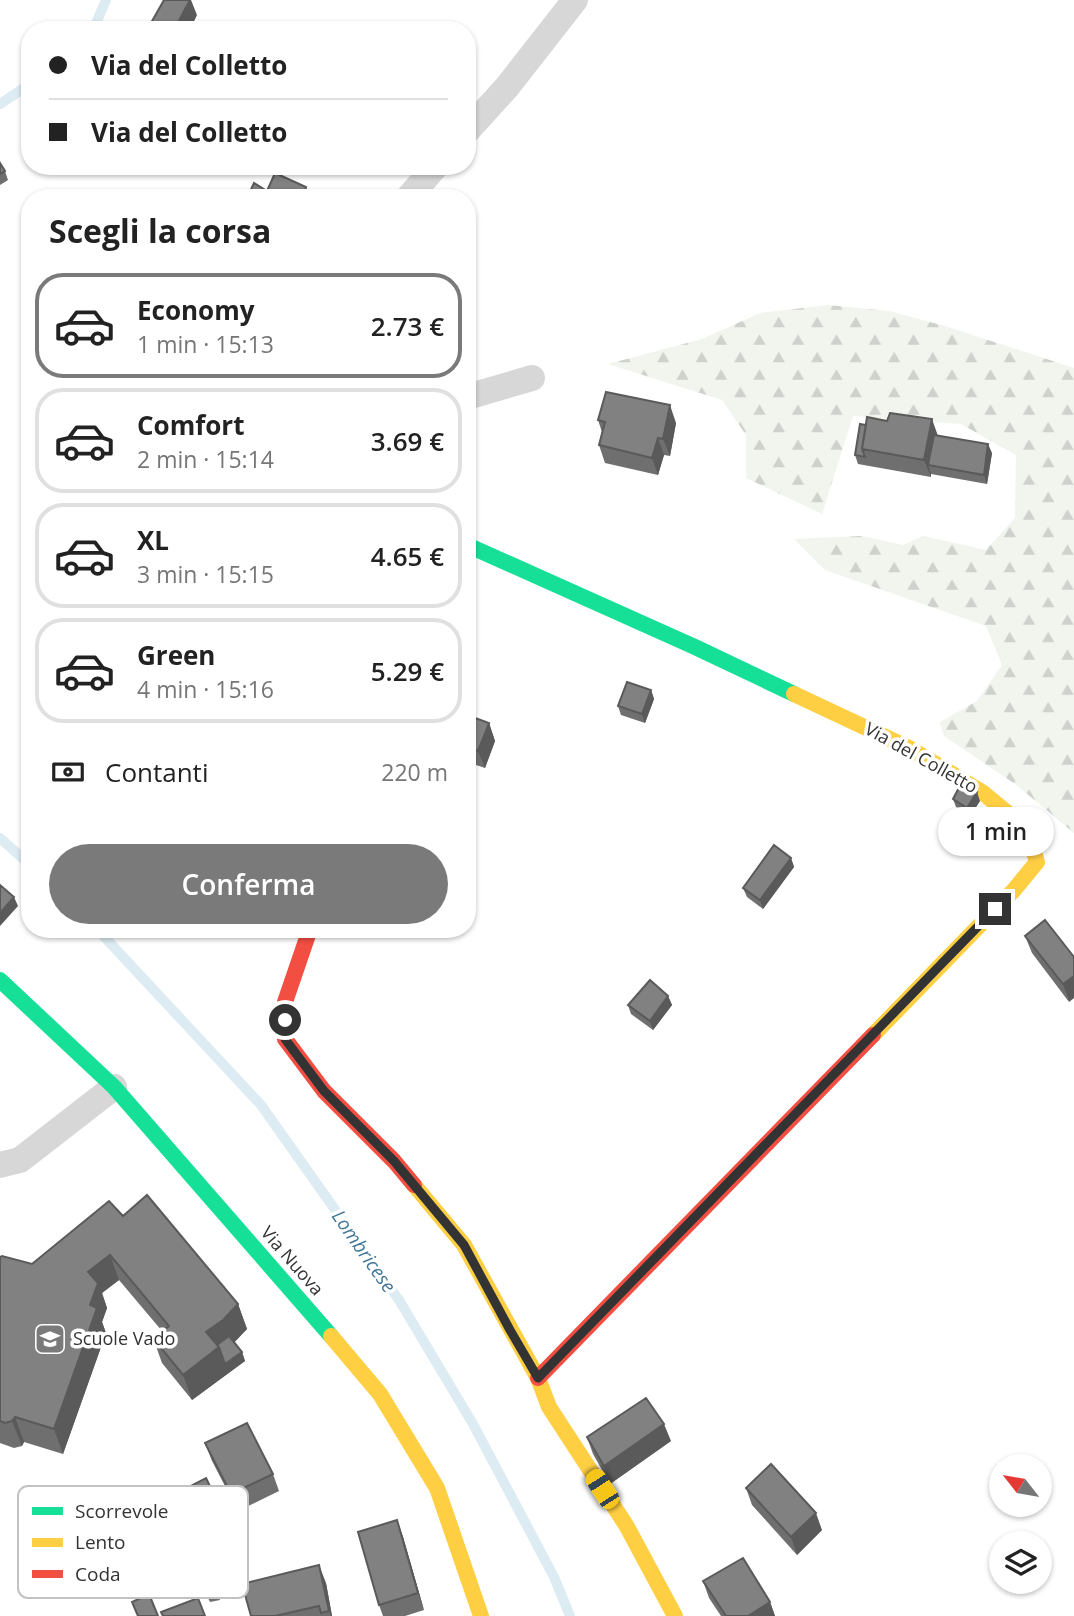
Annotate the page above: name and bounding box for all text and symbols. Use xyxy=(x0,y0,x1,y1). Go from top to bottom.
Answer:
text: Via del Colletto xyxy=(91,47,287,83)
text: Via del Colletto xyxy=(91,114,287,150)
text: Scegli la corsa xyxy=(49,209,271,252)
text: Economy xyxy=(137,292,255,328)
icon: car xyxy=(53,294,116,357)
text: 2.73 € xyxy=(371,308,444,344)
text: 1 min · 15:13 xyxy=(137,328,274,360)
text: Comfort xyxy=(137,407,244,443)
icon: car xyxy=(53,409,116,472)
text: 3.69 € xyxy=(371,423,444,459)
text: 2 min · 15:14 xyxy=(137,443,274,475)
text: XL xyxy=(137,522,169,558)
icon: car xyxy=(53,524,116,587)
text: 4.65 € xyxy=(371,538,444,574)
text: 3 min · 15:15 xyxy=(137,558,274,590)
text: Green xyxy=(137,637,215,673)
icon: car xyxy=(53,639,116,702)
text: 5.29 € xyxy=(371,653,444,689)
text: 4 min · 15:16 xyxy=(137,673,274,705)
street label: Via del Colletto xyxy=(861,716,982,798)
icon: cash xyxy=(49,753,87,791)
text: Contanti xyxy=(105,754,208,790)
text: 220 m xyxy=(381,756,448,788)
callout: 1 min xyxy=(937,808,1053,856)
text: 1 min xyxy=(965,815,1027,847)
button: Conferma xyxy=(49,844,448,924)
route end xyxy=(979,893,1011,925)
route start xyxy=(269,1004,301,1036)
water label: Lombricese xyxy=(326,1204,402,1298)
street label: Via Nuova xyxy=(256,1221,329,1300)
school or university icon: Scuole Vado xyxy=(33,1322,67,1356)
place label: Scuole Vado xyxy=(73,1326,175,1350)
north arrow xyxy=(989,1454,1052,1517)
map controls xyxy=(989,1454,1052,1594)
car xyxy=(582,1466,623,1512)
legend xyxy=(18,1486,248,1598)
text: Scorrevole xyxy=(75,1498,169,1524)
text: Lento xyxy=(75,1529,125,1555)
button: layers xyxy=(989,1531,1052,1594)
text: Coda xyxy=(75,1561,121,1587)

